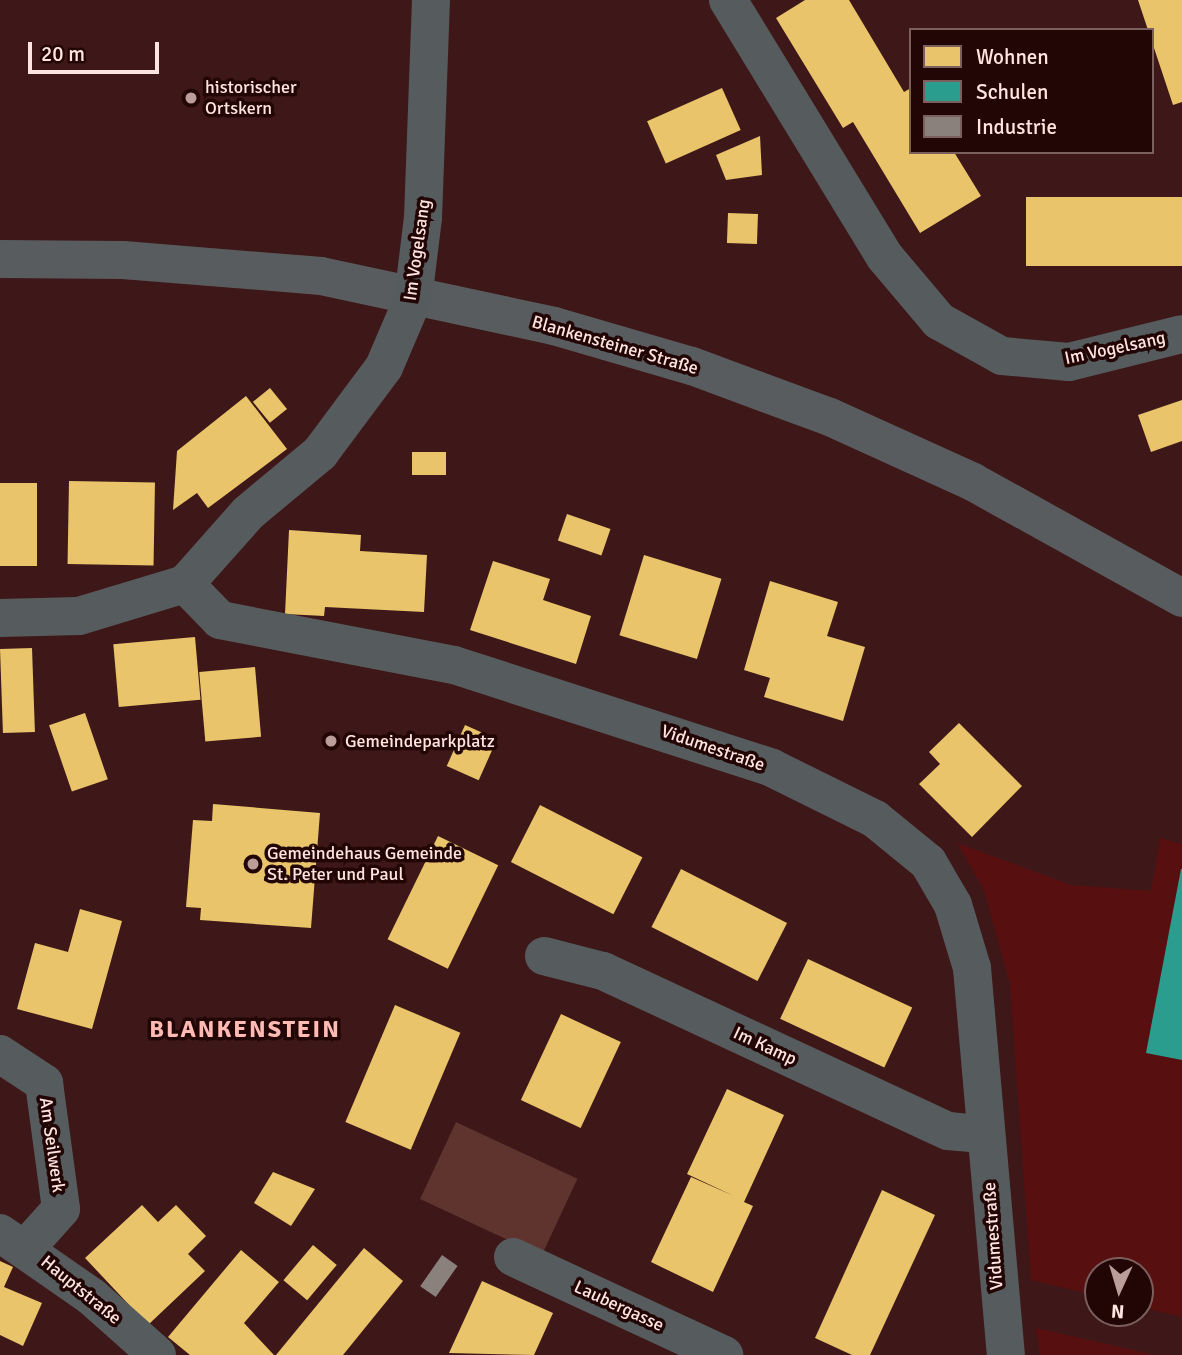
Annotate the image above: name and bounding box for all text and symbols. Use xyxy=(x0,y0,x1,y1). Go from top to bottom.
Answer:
scale bar xyxy=(32,28,163,72)
legend xyxy=(909,28,1154,154)
text: 20 m xyxy=(41,41,85,67)
text: Wohnen xyxy=(976,44,1049,70)
place label: historischer Ortskern xyxy=(205,77,297,119)
text: Schulen xyxy=(976,79,1048,105)
marker: historischer Ortskern xyxy=(183,90,199,106)
text: Industrie xyxy=(976,114,1057,140)
street label: Im Vogelsang xyxy=(399,198,435,302)
street label: Blankensteiner Straße xyxy=(529,311,701,379)
street label: Im Vogelsang xyxy=(1063,327,1167,369)
street label: Vidumestraße xyxy=(658,720,768,776)
place label: Gemeindeparkplatz xyxy=(345,730,495,752)
marker: Gemeindeparkplatz xyxy=(323,733,339,749)
place label: Gemeindehaus Gemeinde St. Peter und Paul xyxy=(267,843,462,886)
marker: Gemeindehaus Gemeinde St. Peter und Paul xyxy=(245,856,261,872)
district label: BLANKENSTEIN xyxy=(151,1016,339,1044)
street label: Im Kamp xyxy=(730,1022,800,1070)
street label: Am Seilwerk xyxy=(35,1096,69,1194)
street label: Vidumestraße xyxy=(978,1181,1008,1291)
street label: Hauptstraße xyxy=(36,1251,126,1329)
north arrow xyxy=(1084,1257,1154,1327)
street label: Laubergasse xyxy=(571,1276,667,1336)
text: N xyxy=(1110,1299,1125,1323)

